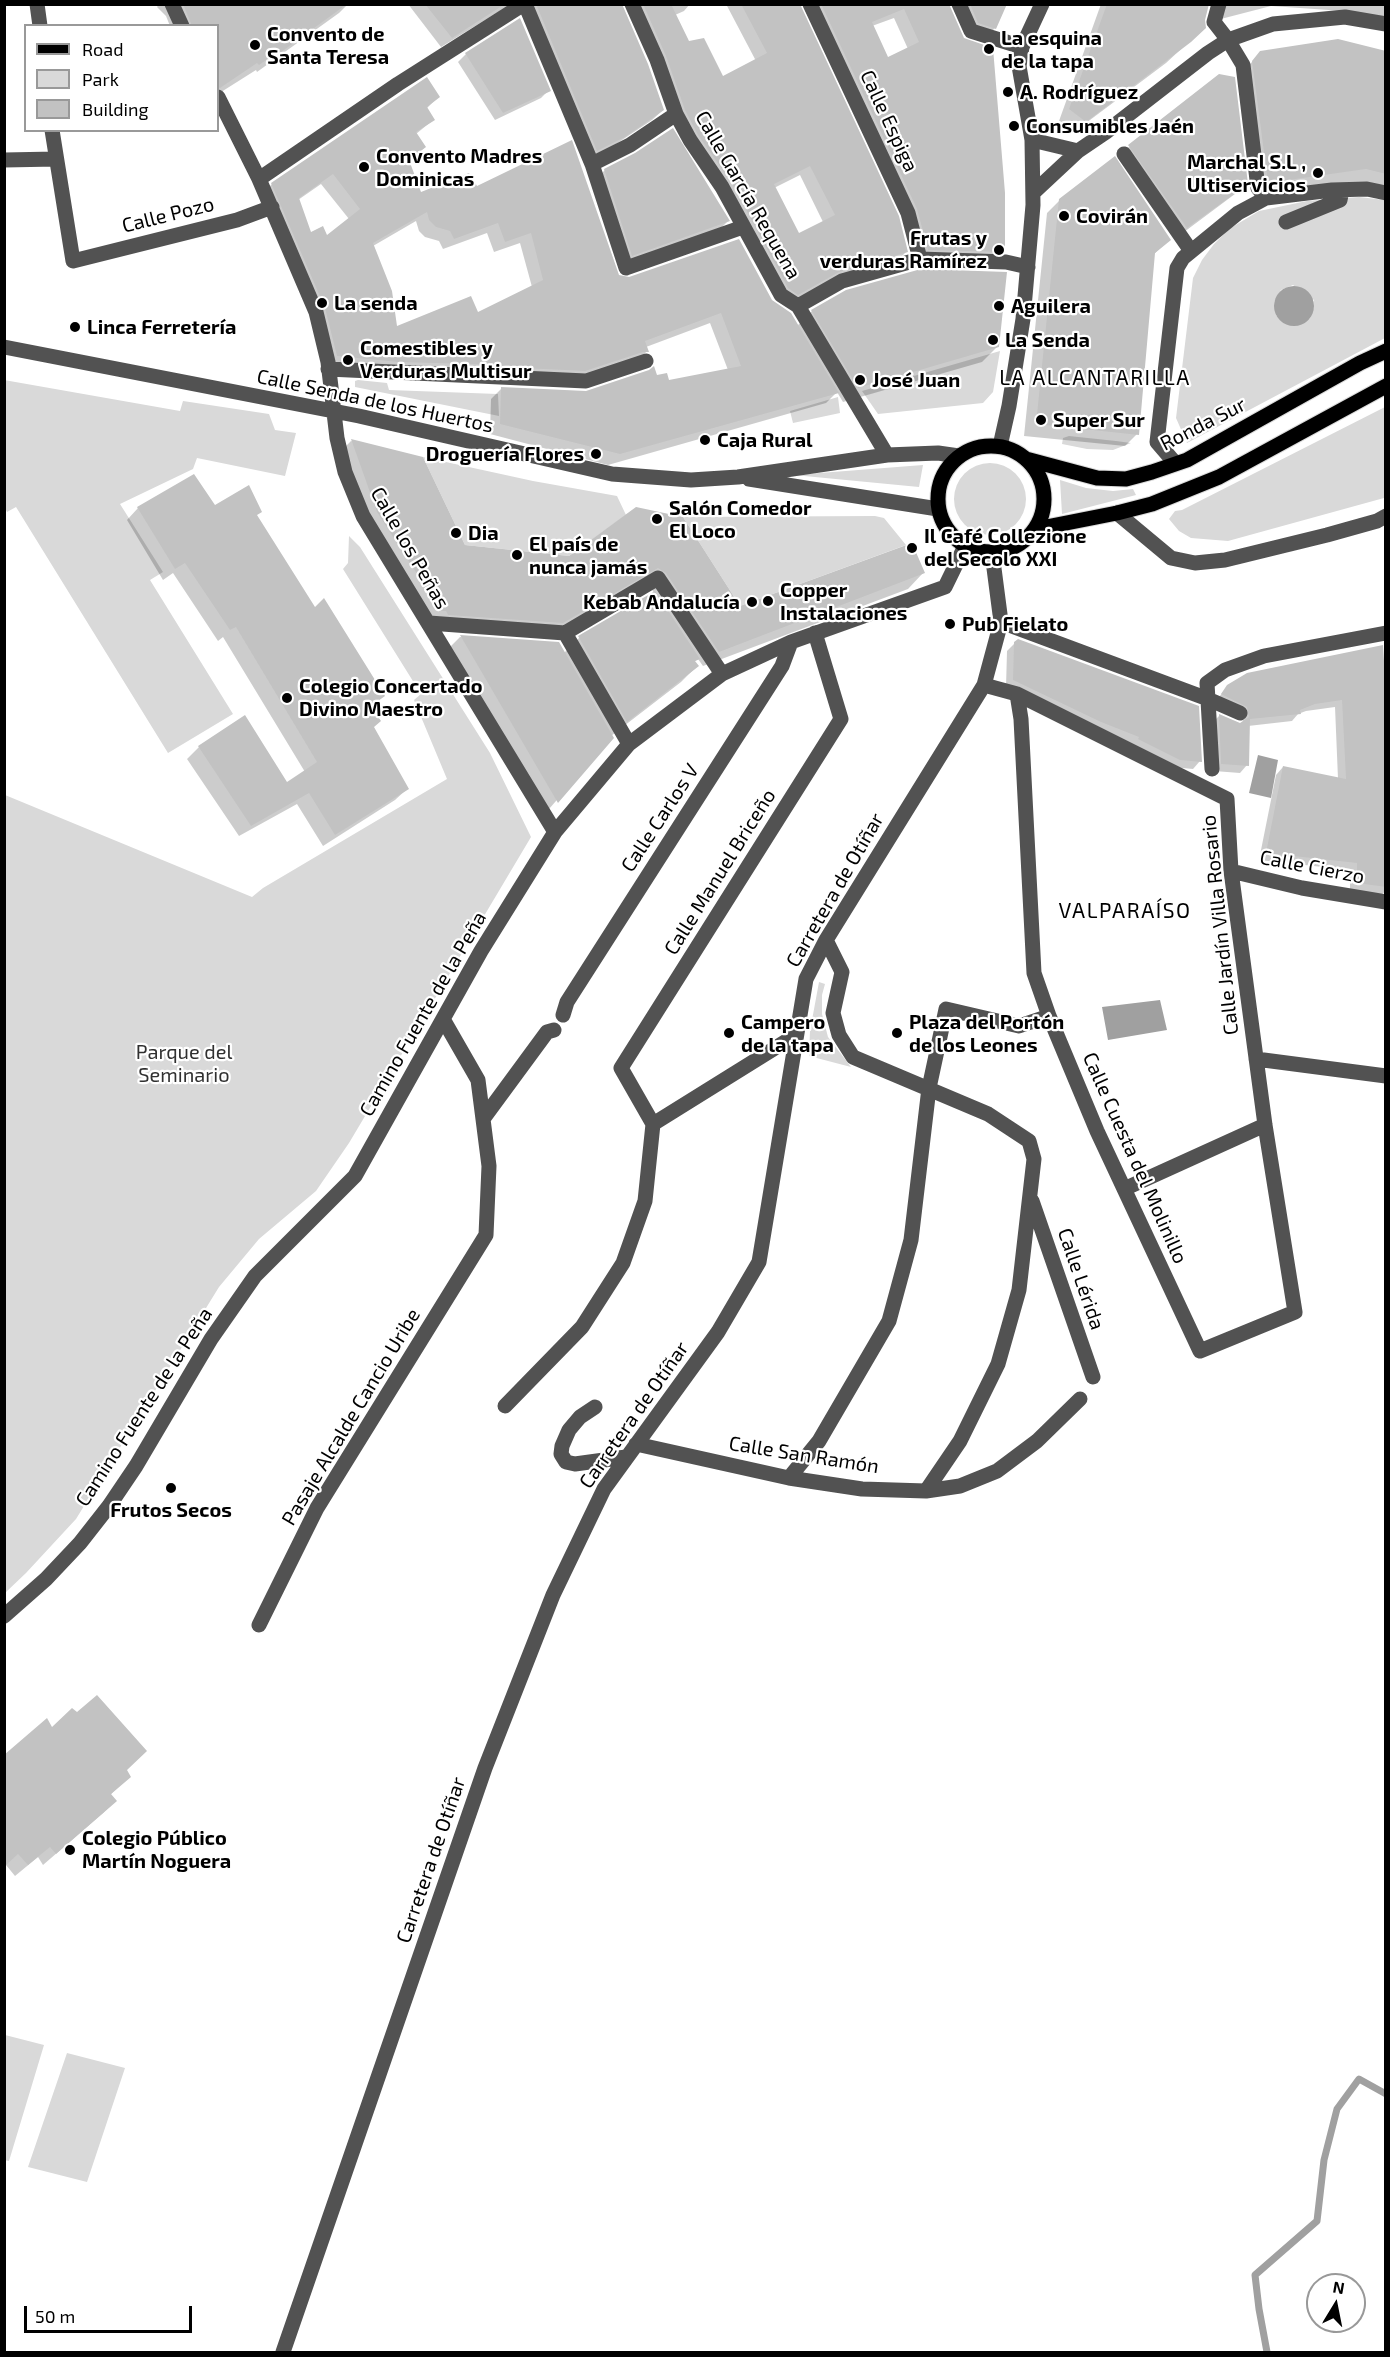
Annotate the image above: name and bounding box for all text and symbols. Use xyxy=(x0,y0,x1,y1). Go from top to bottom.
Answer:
place label: Convento de Santa Teresa xyxy=(267,22,389,69)
legend xyxy=(24,24,219,132)
place label: La esquina de la tapa xyxy=(1001,26,1102,73)
text: Road xyxy=(82,38,123,60)
marker: Convento de Santa Teresa xyxy=(248,38,262,52)
marker: La esquina de la tapa xyxy=(982,42,996,56)
street label: Calle Espiga xyxy=(855,66,923,176)
text: Park xyxy=(82,68,119,90)
place label: A. Rodríguez xyxy=(1020,80,1138,104)
marker: A. Rodríguez xyxy=(1001,85,1015,99)
text: Building xyxy=(82,98,149,120)
street label: Calle García Requena xyxy=(690,107,806,283)
place label: Consumibles Jaén xyxy=(1026,114,1194,138)
marker: Consumibles Jaén xyxy=(1007,119,1021,133)
place label: Convento Madres Dominicas xyxy=(376,144,542,191)
place label: Marchal S.L , Ultiservicios xyxy=(1187,150,1306,197)
marker: Convento Madres Dominicas xyxy=(357,160,371,174)
marker: Marchal S.L , Ultiservicios xyxy=(1311,166,1325,180)
street label: Calle Pozo xyxy=(119,192,217,238)
place label: Covirán xyxy=(1076,204,1148,228)
marker: Covirán xyxy=(1057,209,1071,223)
place label: Frutas y verduras Ramírez xyxy=(820,226,987,273)
marker: Frutas y verduras Ramírez xyxy=(992,243,1006,257)
place label: La senda xyxy=(334,291,418,315)
place label: Aguilera xyxy=(1011,294,1091,318)
marker: La senda xyxy=(315,296,329,310)
marker: Aguilera xyxy=(992,299,1006,313)
place label: Linca Ferretería xyxy=(87,315,236,339)
marker: Linca Ferretería xyxy=(68,320,82,334)
place label: La Senda xyxy=(1005,328,1090,352)
marker: La Senda xyxy=(986,333,1000,347)
place label: Comestibles y Verduras Multisur xyxy=(360,336,532,383)
marker: Comestibles y Verduras Multisur xyxy=(341,353,355,367)
street label: Calle Senda de los Huertos xyxy=(255,364,495,438)
district label: LA ALCANTARILLA xyxy=(999,365,1191,391)
place label: José Juan xyxy=(872,368,960,392)
marker: José Juan xyxy=(853,373,867,387)
street label: Ronda Sur xyxy=(1156,392,1250,456)
place label: Super Sur xyxy=(1053,408,1145,432)
marker: Super Sur xyxy=(1034,413,1048,427)
place label: Caja Rural xyxy=(717,428,813,452)
marker: Caja Rural xyxy=(698,433,712,447)
place label: Droguería Flores xyxy=(426,442,584,466)
marker: Droguería Flores xyxy=(589,447,603,461)
street label: Calle los Peñas xyxy=(365,483,455,613)
place label: Salón Comedor El Loco xyxy=(669,496,812,543)
marker: Salón Comedor El Loco xyxy=(650,512,664,526)
place label: Dia xyxy=(468,521,499,545)
place label: Il Café Collezione del Secolo XXI xyxy=(924,524,1087,571)
marker: Dia xyxy=(449,526,463,540)
place label: El país de nunca jamás xyxy=(529,532,647,579)
marker: Il Café Collezione del Secolo XXI xyxy=(905,541,919,555)
marker: El país de nunca jamás xyxy=(510,548,524,562)
place label: Copper Instalaciones xyxy=(780,578,907,625)
place label: Kebab Andalucía xyxy=(583,590,740,614)
marker: Copper Instalaciones xyxy=(761,594,775,608)
marker: Kebab Andalucía xyxy=(745,595,759,609)
place label: Pub Fielato xyxy=(962,612,1068,636)
marker: Pub Fielato xyxy=(943,617,957,631)
place label: Colegio Concertado Divino Maestro xyxy=(299,674,482,721)
marker: Colegio Concertado Divino Maestro xyxy=(280,691,294,705)
street label: Calle Carlos V xyxy=(616,759,704,877)
street label: Calle Manuel Briceño xyxy=(659,785,781,959)
street label: Carretera de Otíñar xyxy=(781,809,889,971)
street label: Calle Jardín Villa Rosario xyxy=(1197,814,1243,1036)
street label: Calle Cierzo xyxy=(1258,845,1366,889)
district label: VALPARAÍSO xyxy=(1059,898,1191,924)
street label: Camino Fuente de la Peña xyxy=(355,907,491,1121)
place label: Campero de la tapa xyxy=(741,1010,834,1057)
place label: Plaza del Portón de los Leones xyxy=(909,1010,1064,1057)
marker: Campero de la tapa xyxy=(722,1026,736,1040)
marker: Plaza del Portón de los Leones xyxy=(890,1026,904,1040)
park label: Parque del Seminario xyxy=(136,1040,232,1087)
street label: Calle Cuesta del Molinillo xyxy=(1078,1049,1192,1267)
street label: Calle Lérida xyxy=(1052,1225,1110,1333)
street label: Camino Fuente de la Peña xyxy=(71,1303,217,1511)
street label: Pasaje Alcalde Cancio Uribe xyxy=(277,1304,425,1530)
street label: Carretera de Otíñar xyxy=(574,1337,694,1493)
street label: Calle San Ramón xyxy=(727,1431,881,1479)
marker: Frutos Secos xyxy=(164,1481,178,1495)
place label: Frutos Secos xyxy=(110,1498,232,1522)
street label: Carretera de Otíñar xyxy=(391,1774,471,1946)
place label: Colegio Público Martín Noguera xyxy=(82,1826,231,1873)
marker: Colegio Público Martín Noguera xyxy=(63,1843,77,1857)
north arrow xyxy=(1306,2273,1366,2333)
text: N xyxy=(1332,2276,1346,2297)
scale bar xyxy=(27,2294,195,2332)
text: 50 m xyxy=(35,2305,75,2327)

